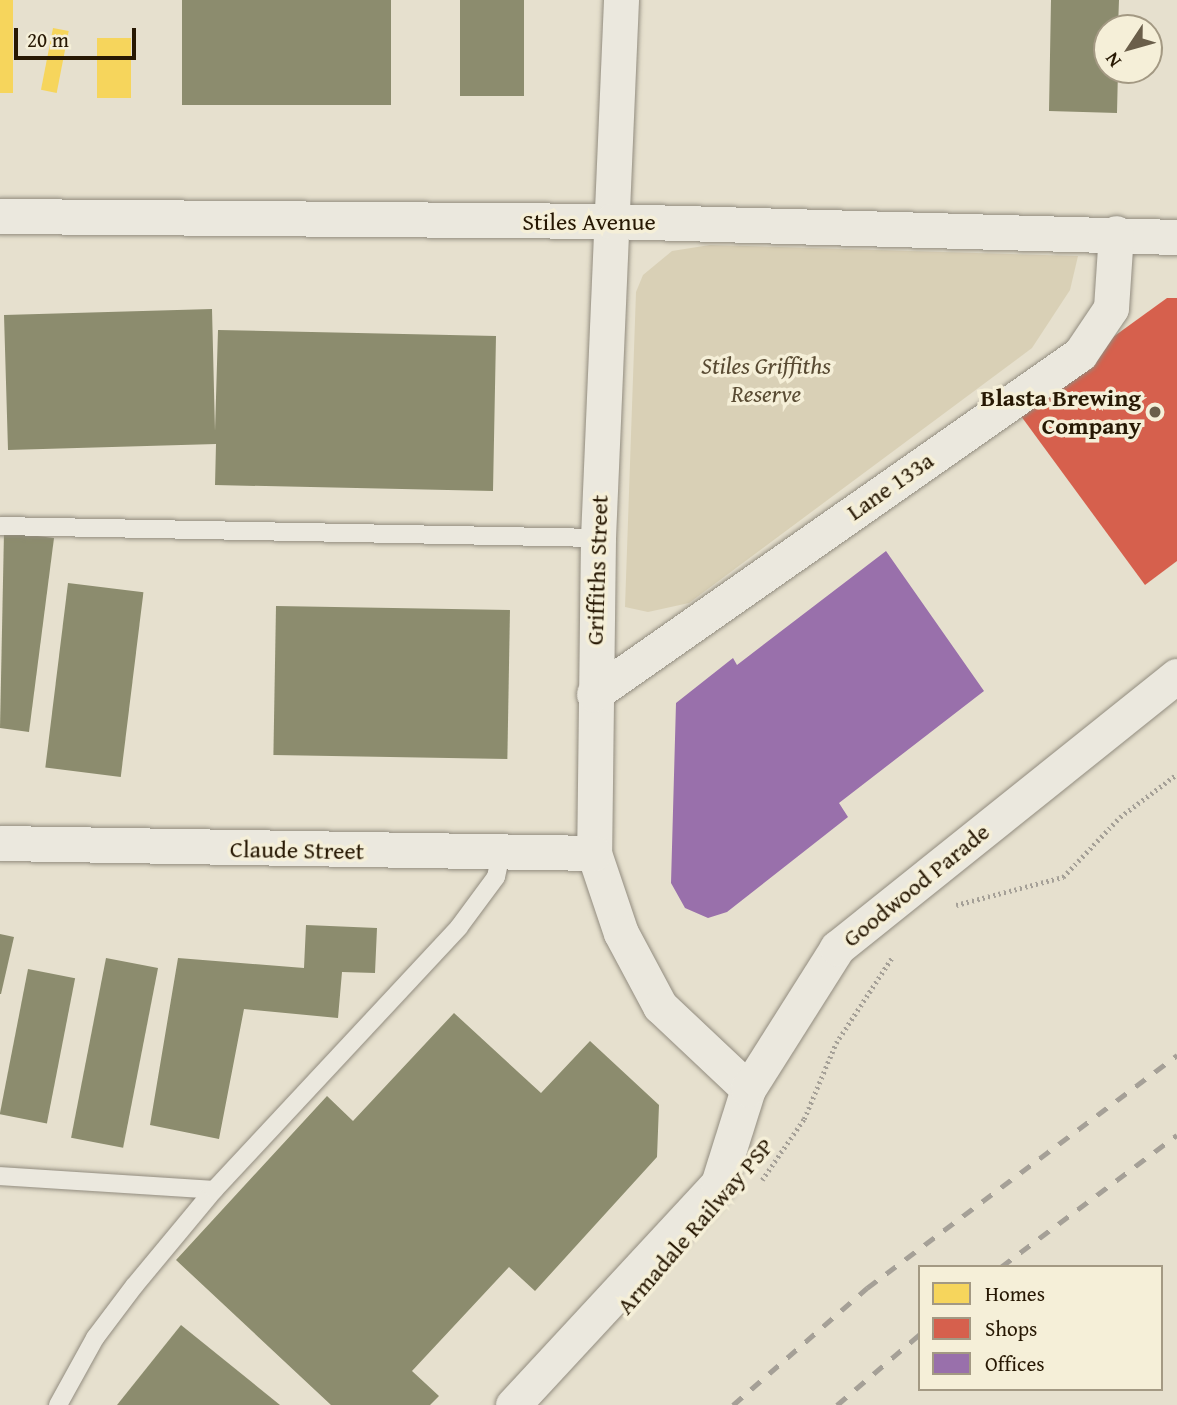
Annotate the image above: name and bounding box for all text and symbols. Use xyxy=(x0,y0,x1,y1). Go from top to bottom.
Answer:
scale bar xyxy=(18,14,140,58)
north arrow xyxy=(1093,14,1163,84)
text: 20 m xyxy=(27,24,69,55)
text: N xyxy=(1098,47,1128,74)
street label: Stiles Avenue xyxy=(522,208,656,236)
park label: Stiles Griffiths Reserve xyxy=(701,352,831,408)
place label: Blasta Brewing Company xyxy=(981,384,1141,440)
marker: Blasta Brewing Company xyxy=(1147,404,1163,420)
street label: Lane 133a xyxy=(841,446,939,526)
street label: Griffiths Street xyxy=(580,494,614,646)
street label: Goodwood Parade xyxy=(837,817,995,953)
street label: Claude Street xyxy=(230,834,364,866)
street label: Armadale Railway PSP xyxy=(611,1132,779,1320)
legend xyxy=(918,1265,1163,1391)
text: Homes xyxy=(985,1278,1045,1309)
text: Shops xyxy=(985,1313,1037,1344)
text: Offices xyxy=(985,1348,1045,1379)

